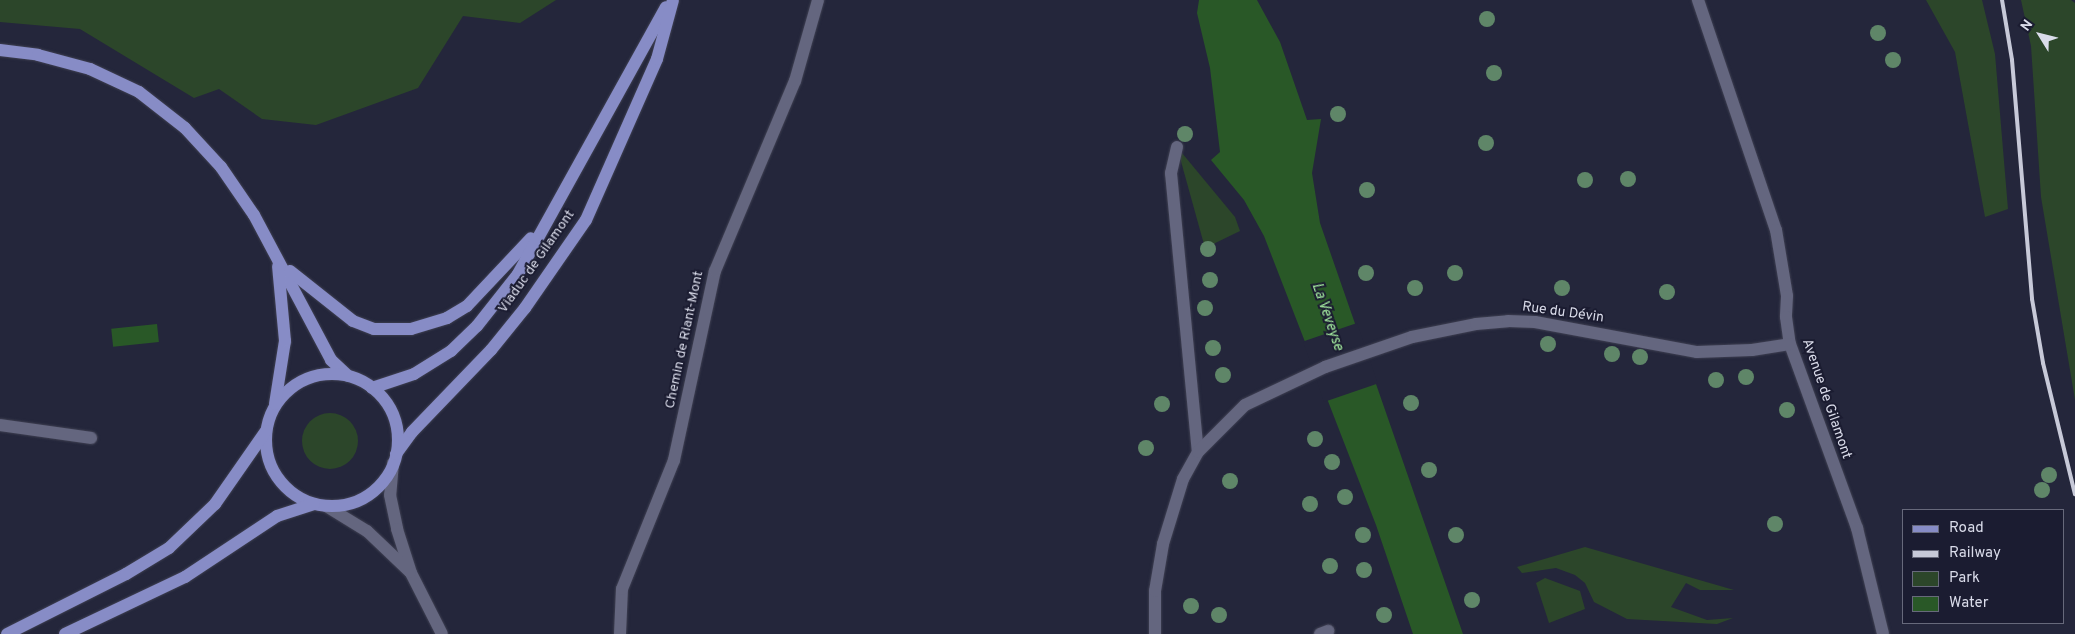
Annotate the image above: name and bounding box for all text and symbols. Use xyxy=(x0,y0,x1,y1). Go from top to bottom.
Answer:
north arrow xyxy=(2015,10,2065,60)
text: N xyxy=(2018,17,2037,35)
street label: Viaduc de Gilamont xyxy=(495,207,579,317)
street label: Chemin de Riant-Mont xyxy=(662,270,708,410)
water label: La Veveyse xyxy=(1307,280,1347,354)
street label: Rue du Dévin xyxy=(1521,299,1605,327)
street label: Avenue de Gilamont xyxy=(1798,337,1854,461)
legend xyxy=(1902,509,2065,624)
text: Road xyxy=(1949,519,1984,538)
text: Railway xyxy=(1949,544,2001,563)
text: Park xyxy=(1949,569,1980,588)
text: Water xyxy=(1949,594,1988,613)

